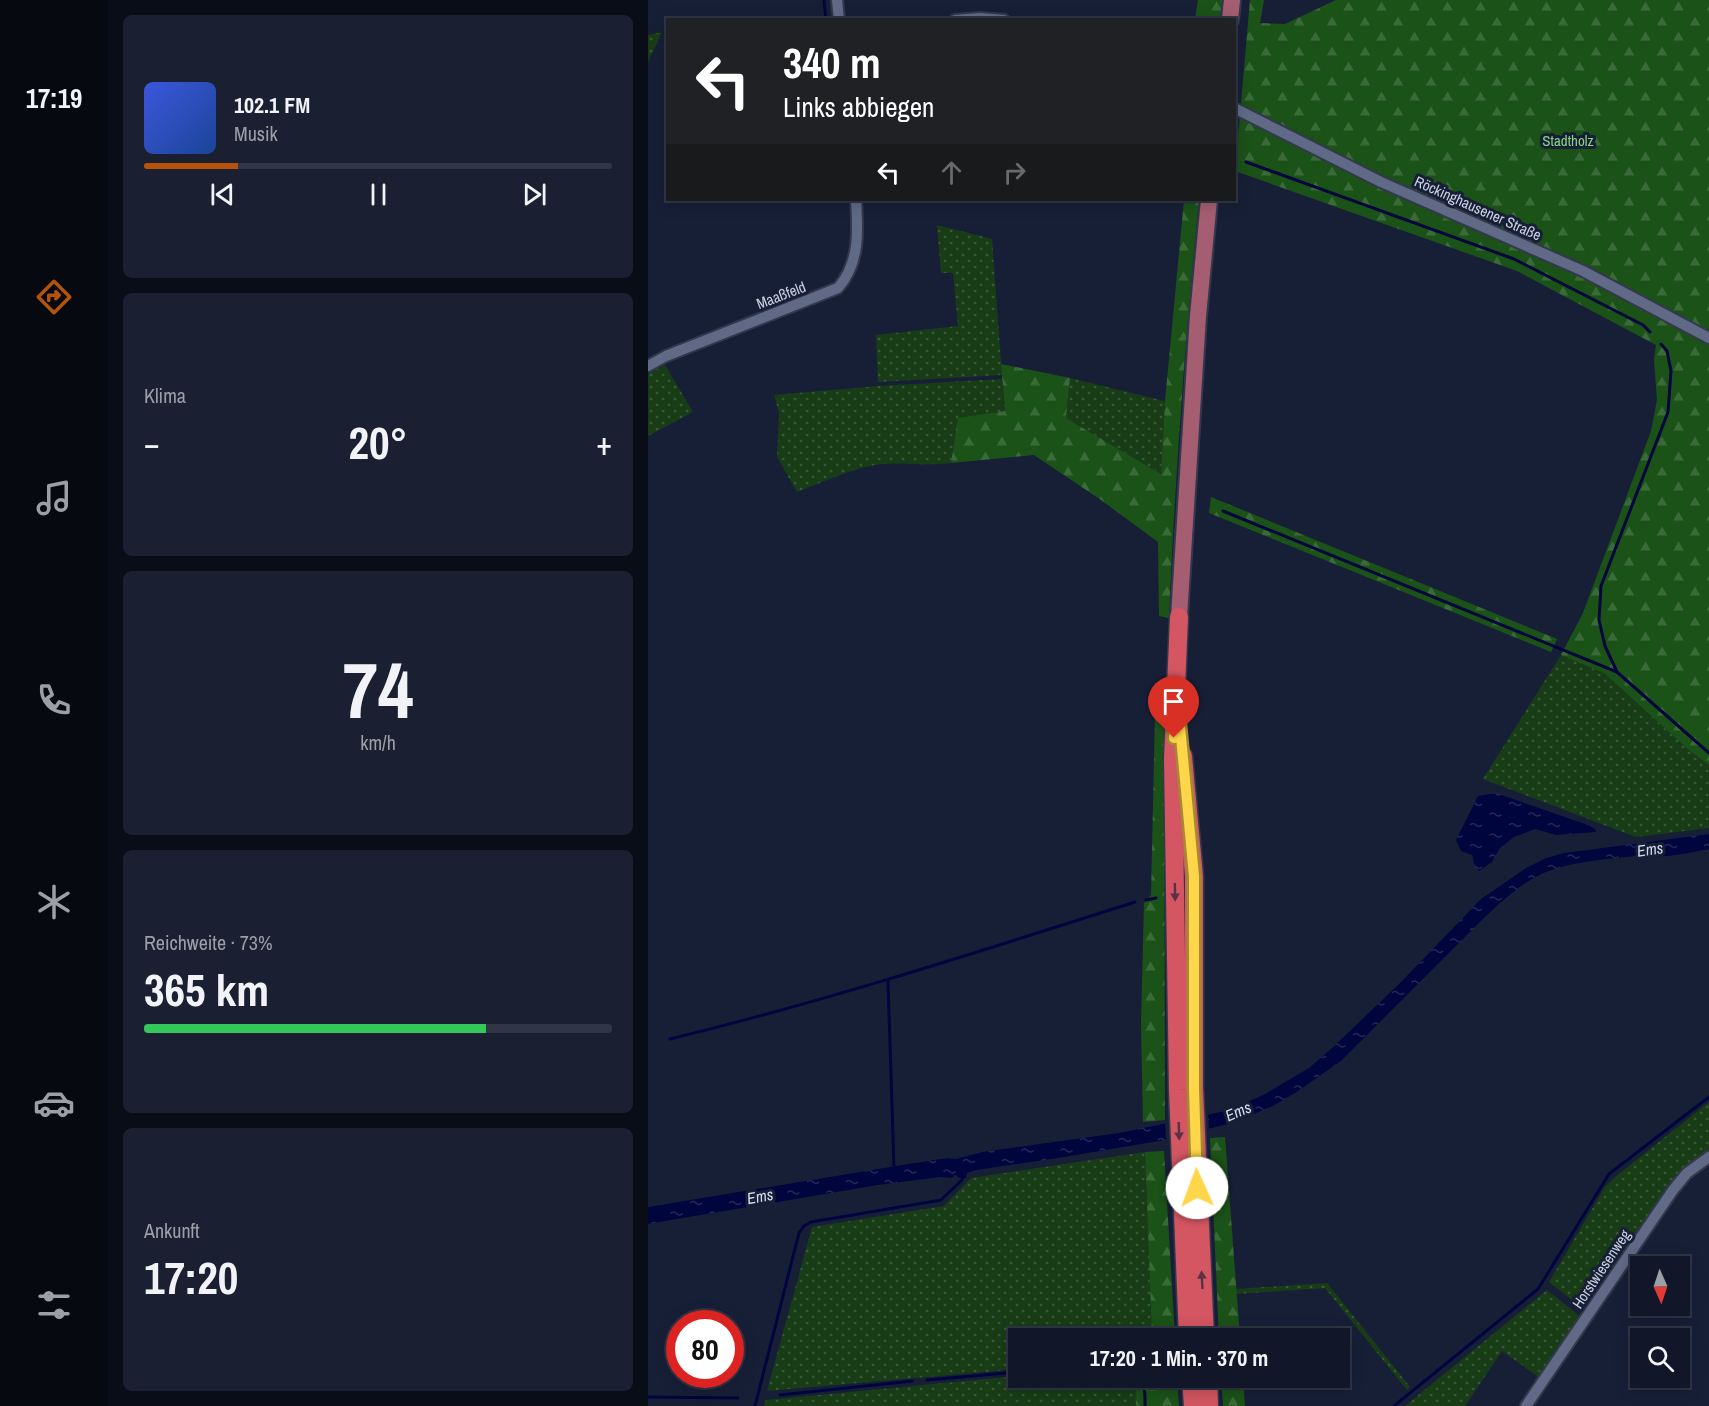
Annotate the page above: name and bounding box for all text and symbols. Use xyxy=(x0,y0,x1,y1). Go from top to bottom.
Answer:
text: 340 m xyxy=(783,35,881,91)
icon: left xyxy=(684,42,762,120)
text: 17:19 xyxy=(26,80,82,116)
text: Links abbiegen xyxy=(783,89,934,125)
text: 102.1 FM xyxy=(234,90,310,120)
text: Musik xyxy=(234,120,278,147)
park label: Stadtholz xyxy=(1542,130,1594,151)
icon: left xyxy=(872,156,905,189)
icon: ahead xyxy=(935,156,968,189)
icon: right xyxy=(998,156,1031,189)
street label: Röckinghausener Straße xyxy=(1411,171,1545,245)
icon: previous xyxy=(206,178,239,211)
icon: pause xyxy=(362,178,395,211)
icon: next xyxy=(518,178,551,211)
icon: directions xyxy=(33,276,75,318)
street label: Maaßfeld xyxy=(753,276,809,314)
text: Klima xyxy=(144,382,186,409)
text: 20° xyxy=(348,412,408,473)
text: − xyxy=(144,421,160,465)
text: + xyxy=(596,421,612,465)
icon: music xyxy=(33,477,75,519)
text: 74 xyxy=(342,637,414,742)
pin xyxy=(1148,676,1199,738)
icon: phone xyxy=(33,679,75,721)
icon: arrive xyxy=(1157,685,1190,718)
text: km/h xyxy=(360,729,396,756)
water label: Ems xyxy=(1635,836,1665,862)
icon: climate xyxy=(33,881,75,923)
one-way arrow xyxy=(1170,882,1180,901)
text: Reichweite · 73% xyxy=(144,929,273,956)
text: 365 km xyxy=(144,959,269,1020)
icon: car xyxy=(33,1082,75,1124)
water label: Ems xyxy=(1222,1096,1255,1126)
one-way arrow xyxy=(1174,1121,1183,1140)
position arrow xyxy=(1165,1156,1229,1220)
water label: Ems xyxy=(745,1183,775,1209)
text: Ankunft xyxy=(144,1217,200,1244)
street label: Horstwiesenweg xyxy=(1567,1225,1635,1313)
text: 17:20 xyxy=(144,1247,238,1308)
north arrow xyxy=(1630,1256,1690,1316)
map controls xyxy=(1630,1256,1690,1388)
one-way arrow xyxy=(1197,1270,1206,1289)
icon: filters xyxy=(33,1284,75,1326)
speed limit sign: 80 xyxy=(666,1310,744,1388)
button: search xyxy=(1630,1328,1690,1388)
text: 17:20 · 1 Min. · 370 m xyxy=(1090,1343,1268,1373)

